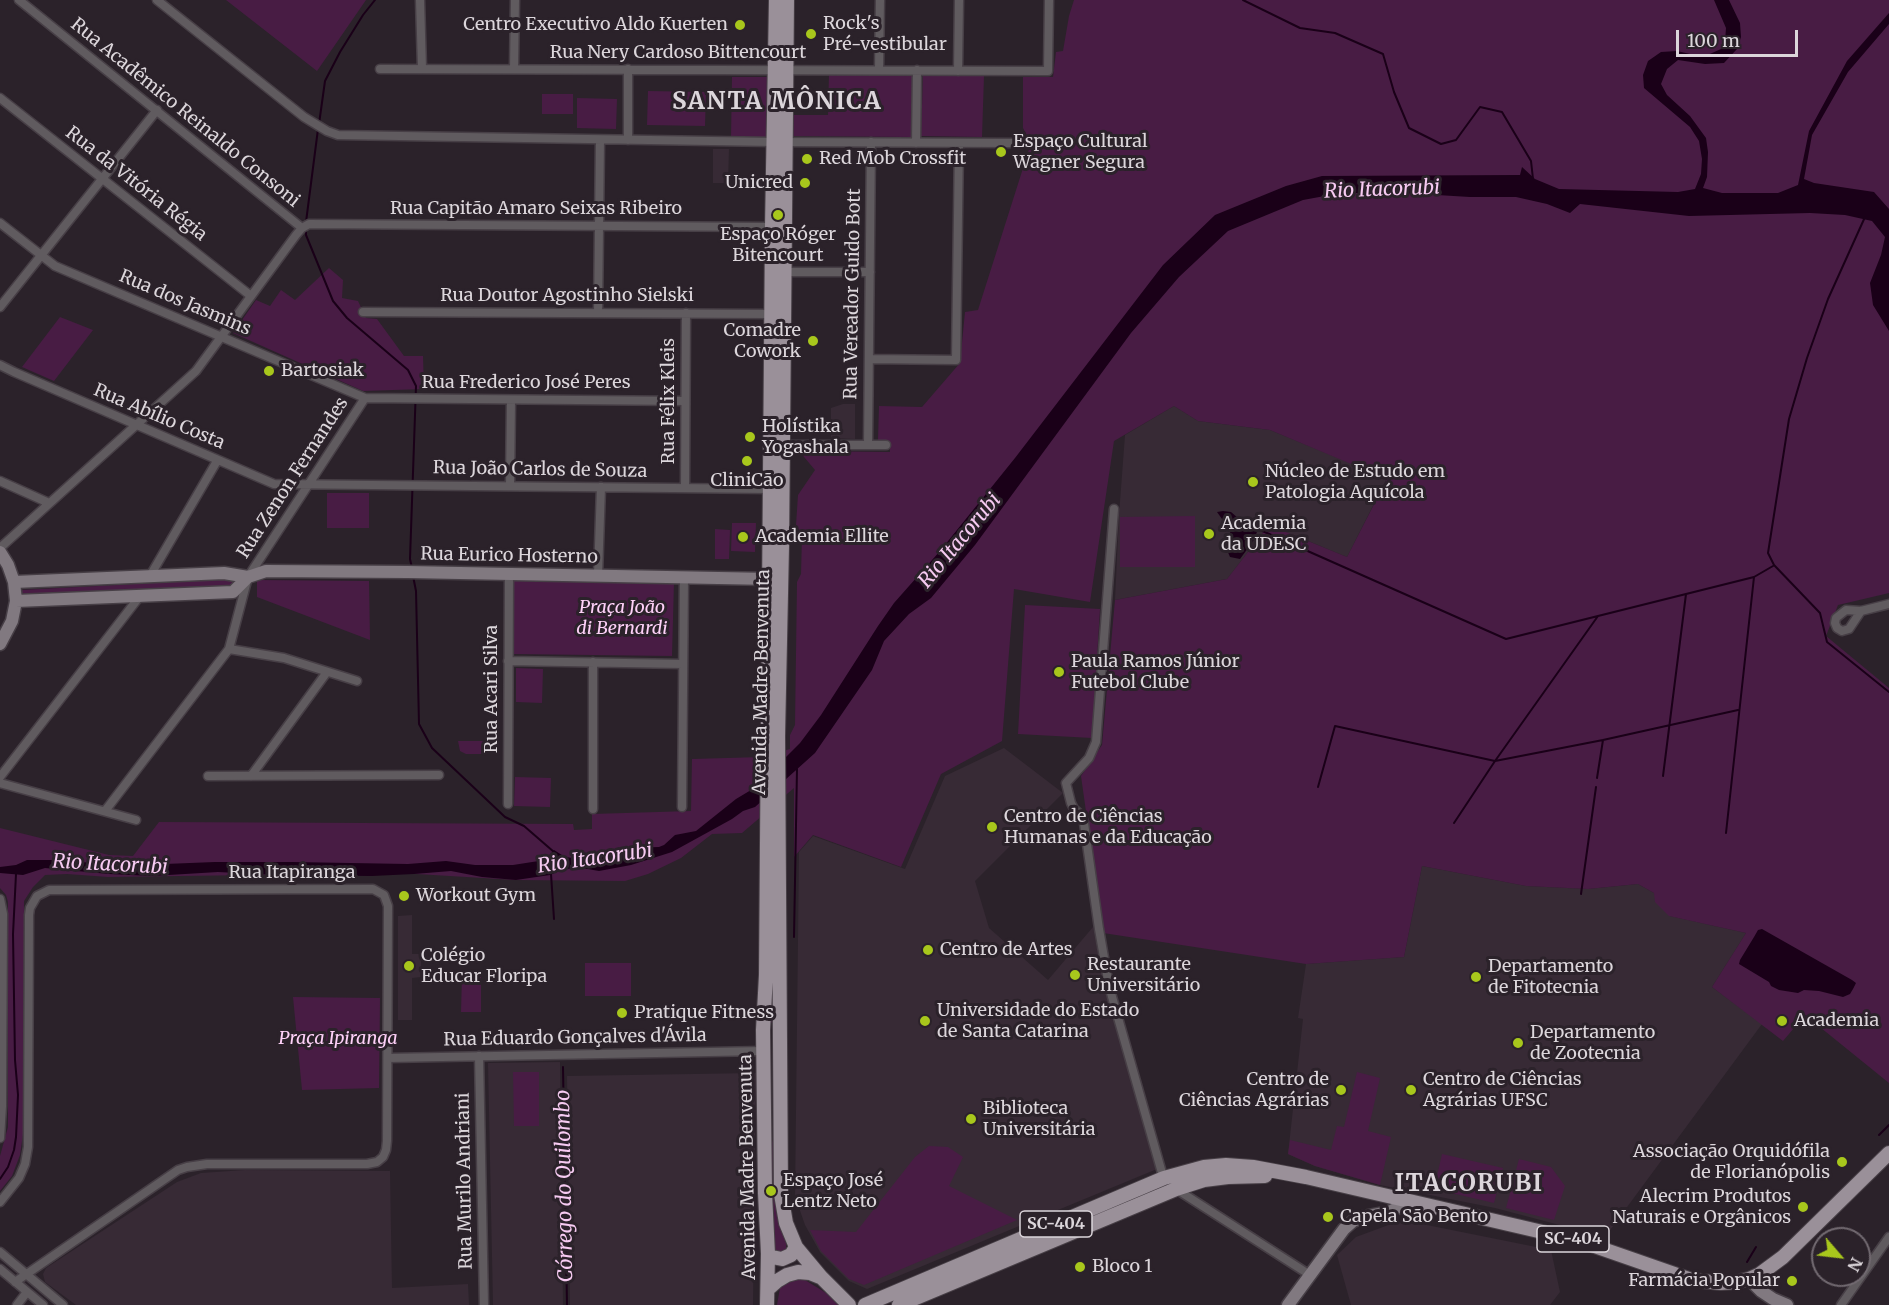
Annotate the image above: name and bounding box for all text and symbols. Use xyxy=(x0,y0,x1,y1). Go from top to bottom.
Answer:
place label: Rock's Pré-vestibular xyxy=(823,13,947,56)
street label: Rua Acadêmico Reinaldo Consoni xyxy=(66,14,304,212)
place label: Centro Executivo Aldo Kuerten xyxy=(463,14,728,36)
marker: Centro Executivo Aldo Kuerten xyxy=(733,18,747,32)
scale bar xyxy=(1679,18,1800,56)
marker: Rock's Pré-vestibular xyxy=(804,27,818,41)
text: 100 m xyxy=(1687,29,1740,52)
street label: Rua Nery Cardoso Bittencourt xyxy=(550,42,806,64)
district label: SANTA MÔNICA xyxy=(672,88,882,116)
street label: Rua da Vitória Régia xyxy=(61,122,211,246)
place label: Espaço Cultural Wagner Segura xyxy=(1013,131,1148,174)
marker: Espaço Cultural Wagner Segura xyxy=(994,145,1008,159)
place label: Red Mob Crossfit xyxy=(819,148,966,170)
marker: Red Mob Crossfit xyxy=(800,152,814,166)
place label: Unicred xyxy=(725,172,793,194)
marker: Unicred xyxy=(798,176,812,190)
water label: Rio Itacorubi xyxy=(1324,176,1440,204)
street label: Rua Vereador Guido Bott xyxy=(840,188,866,400)
street label: Rua Capitão Amaro Seixas Ribeiro xyxy=(390,198,682,220)
marker: Espaço Róger Bitencourt xyxy=(771,208,785,222)
place label: Espaço Róger Bitencourt xyxy=(720,224,836,266)
street label: Rua dos Jasmins xyxy=(116,265,254,341)
street label: Rua Doutor Agostinho Sielski xyxy=(440,285,694,307)
place label: Comadre Cowork xyxy=(723,320,801,362)
marker: Comadre Cowork xyxy=(806,334,820,348)
street label: Rua Félix Kleis xyxy=(658,338,680,464)
place label: Bartosiak xyxy=(281,360,364,382)
marker: Bartosiak xyxy=(262,364,276,378)
street label: Rua Frederico José Peres xyxy=(421,372,631,394)
street label: Rua Abílio Costa xyxy=(90,380,228,454)
street label: Rua Zenon Fernandes xyxy=(233,393,353,563)
place label: Holístika Yogashala xyxy=(762,416,849,458)
marker: Holístika Yogashala xyxy=(743,430,757,444)
marker: CliniCão xyxy=(740,454,754,468)
street label: Rua João Carlos de Souza xyxy=(433,457,647,483)
place label: Núcleo de Estudo em Patologia Aquícola xyxy=(1265,461,1445,504)
place label: CliniCão xyxy=(711,470,783,492)
marker: Núcleo de Estudo em Patologia Aquícola xyxy=(1246,475,1260,489)
water label: Rio Itacorubi xyxy=(914,489,1006,593)
place label: Academia da UDESC xyxy=(1221,513,1307,556)
place label: Academia Ellite xyxy=(755,526,889,548)
marker: Academia da UDESC xyxy=(1202,527,1216,541)
marker: Academia Ellite xyxy=(736,530,750,544)
street label: Rua Eurico Hosterno xyxy=(420,544,598,568)
street label: Avenida Madre Benvenuta xyxy=(749,569,775,795)
park label: Praça João di Bernardi xyxy=(576,597,668,640)
street label: Rua Acari Silva xyxy=(481,625,503,753)
place label: Paula Ramos Júnior Futebol Clube xyxy=(1071,651,1240,694)
marker: Paula Ramos Júnior Futebol Clube xyxy=(1052,665,1066,679)
place label: Centro de Ciências Humanas e da Educação xyxy=(1004,806,1212,848)
marker: Centro de Ciências Humanas e da Educação xyxy=(985,820,999,834)
water label: Rio Itacorubi xyxy=(536,839,654,879)
water label: Rio Itacorubi xyxy=(52,850,168,880)
street label: Rua Itapiranga xyxy=(229,862,355,884)
place label: Workout Gym xyxy=(416,885,536,907)
marker: Workout Gym xyxy=(397,889,411,903)
place label: Centro de Artes xyxy=(940,939,1073,961)
marker: Centro de Artes xyxy=(921,943,935,957)
place label: Colégio Educar Floripa xyxy=(421,945,547,988)
place label: Restaurante Universitário xyxy=(1087,954,1200,996)
place label: Departamento de Fitotecnia xyxy=(1488,956,1613,998)
marker: Colégio Educar Floripa xyxy=(402,959,416,973)
marker: Restaurante Universitário xyxy=(1068,968,1082,982)
marker: Departamento de Fitotecnia xyxy=(1469,970,1483,984)
place label: Universidade do Estado de Santa Catarina xyxy=(937,1000,1139,1042)
place label: Pratique Fitness xyxy=(634,1002,774,1024)
marker: Pratique Fitness xyxy=(615,1006,629,1020)
place label: Academia xyxy=(1794,1010,1879,1032)
marker: Universidade do Estado de Santa Catarina xyxy=(918,1014,932,1028)
marker: Academia xyxy=(1775,1014,1789,1028)
place label: Departamento de Zootecnia xyxy=(1530,1022,1655,1064)
street label: Rua Eduardo Gonçalves d'Ávila xyxy=(443,1025,707,1051)
park label: Praça Ipiranga xyxy=(278,1028,398,1050)
marker: Departamento de Zootecnia xyxy=(1511,1036,1525,1050)
street label: Avenida Madre Benvenuta xyxy=(735,1054,761,1280)
place label: Centro de Ciências Agrárias xyxy=(1179,1069,1329,1112)
place label: Centro de Ciências Agrárias UFSC xyxy=(1423,1069,1582,1112)
marker: Centro de Ciências Agrárias xyxy=(1334,1083,1348,1097)
marker: Centro de Ciências Agrárias UFSC xyxy=(1404,1083,1418,1097)
water label: Córrego do Quilombo xyxy=(551,1089,579,1283)
street label: Rua Murilo Andriani xyxy=(453,1092,477,1270)
place label: Biblioteca Universitária xyxy=(983,1098,1095,1140)
marker: Biblioteca Universitária xyxy=(964,1112,978,1126)
place label: Associação Orquidófila de Florianópolis xyxy=(1633,1141,1830,1184)
marker: Associação Orquidófila de Florianópolis xyxy=(1835,1155,1849,1169)
place label: Espaço José Lentz Neto xyxy=(783,1170,883,1212)
district label: ITACORUBI xyxy=(1394,1170,1544,1198)
marker: Espaço José Lentz Neto xyxy=(764,1184,778,1198)
place label: Alecrim Produtos Naturais e Orgânicos xyxy=(1612,1186,1791,1228)
marker: Alecrim Produtos Naturais e Orgânicos xyxy=(1796,1200,1810,1214)
place label: Capela São Bento xyxy=(1340,1206,1488,1228)
marker: Capela São Bento xyxy=(1321,1210,1335,1224)
road number: SC-404 xyxy=(1020,1211,1092,1237)
road number: SC-404 xyxy=(1537,1226,1609,1252)
north arrow xyxy=(1811,1227,1871,1287)
text: N xyxy=(1843,1254,1867,1275)
place label: Bloco 1 xyxy=(1092,1256,1152,1278)
marker: Bloco 1 xyxy=(1073,1260,1087,1274)
place label: Farmácia Popular xyxy=(1628,1270,1780,1292)
marker: Farmácia Popular xyxy=(1785,1274,1799,1288)

